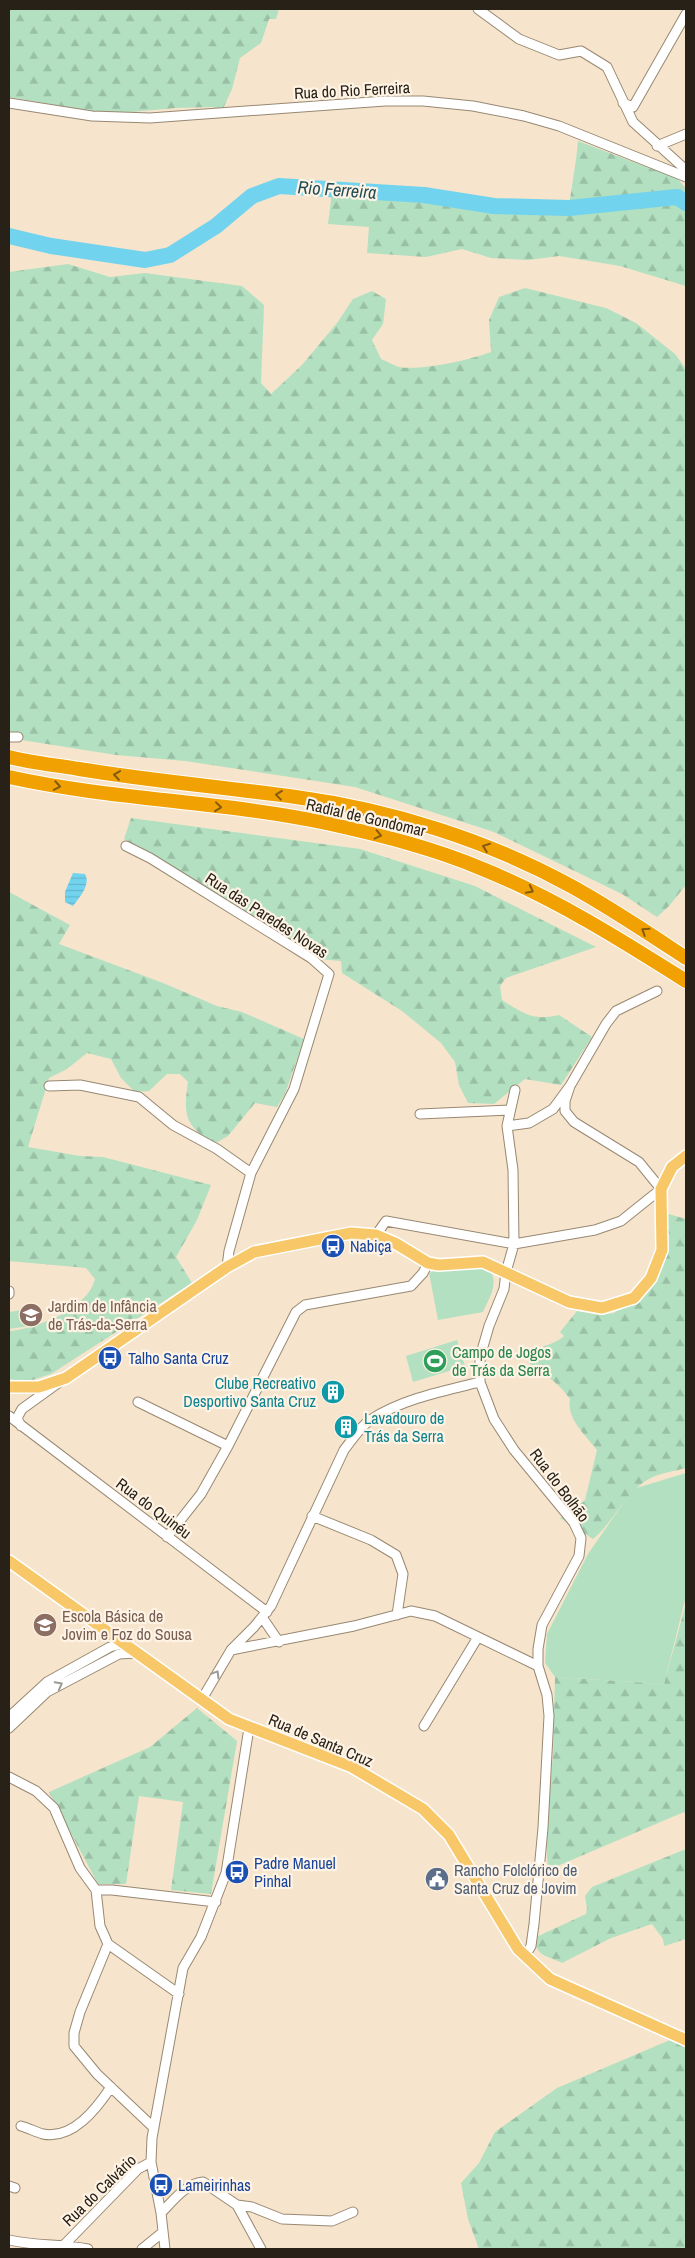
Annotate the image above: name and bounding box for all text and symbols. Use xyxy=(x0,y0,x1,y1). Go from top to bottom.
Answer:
street label: Rua do Rio Ferreira xyxy=(293,76,411,104)
water label: Rio Ferreira xyxy=(297,174,377,205)
one-way arrow xyxy=(113,770,121,781)
one-way arrow xyxy=(52,780,61,791)
one-way arrow xyxy=(274,790,282,801)
street label: Radial de Gondomar xyxy=(304,793,428,842)
one-way arrow xyxy=(214,801,222,812)
one-way arrow xyxy=(373,829,382,840)
one-way arrow xyxy=(483,843,491,853)
street label: Rua das Paredes Novas xyxy=(201,867,333,963)
one-way arrow xyxy=(525,884,534,894)
one-way arrow xyxy=(642,928,651,937)
bus stop icon: Nabiça xyxy=(320,1233,346,1259)
place label: Nabiça xyxy=(350,1235,392,1257)
place label: Jardim de Infância de Trás-da-Serra xyxy=(48,1295,157,1335)
school or university icon: Jardim de Infância de Trás-da-Serra xyxy=(18,1302,44,1328)
place label: Campo de Jogos de Trás da Serra xyxy=(452,1341,551,1381)
bus stop icon: Talho Santa Cruz xyxy=(97,1345,123,1371)
place label: Talho Santa Cruz xyxy=(128,1347,229,1369)
sports icon: Campo de Jogos de Trás da Serra xyxy=(422,1348,448,1374)
place label: Clube Recreativo Desportivo Santa Cruz xyxy=(183,1372,316,1412)
building icon: Clube Recreativo Desportivo Santa Cruz xyxy=(320,1379,346,1405)
place label: Lavadouro de Trás da Serra xyxy=(364,1407,444,1447)
building icon: Lavadouro de Trás da Serra xyxy=(333,1414,359,1440)
street label: Rua do Bolhão xyxy=(525,1444,595,1526)
street label: Rua do Quinéu xyxy=(112,1472,196,1544)
place label: Escola Básica de Jovim e Foz do Sousa xyxy=(62,1605,193,1645)
school or university icon: Escola Básica de Jovim e Foz do Sousa xyxy=(32,1612,58,1638)
one-way arrow xyxy=(210,1671,220,1680)
one-way arrow xyxy=(54,1682,63,1692)
street label: Rua de Santa Cruz xyxy=(265,1708,377,1772)
place label: Padre Manuel Pinhal xyxy=(254,1852,336,1892)
bus stop icon: Padre Manuel Pinhal xyxy=(224,1859,250,1885)
place label: Rancho Folclórico de Santa Cruz de Jovim xyxy=(454,1859,577,1899)
public building icon: Rancho Folclórico de Santa Cruz de Jovim xyxy=(424,1866,450,1892)
street label: Rua do Calvário xyxy=(57,2149,141,2231)
bus stop icon: Lameirinhas xyxy=(148,2172,174,2198)
place label: Lameirinhas xyxy=(178,2174,251,2196)

